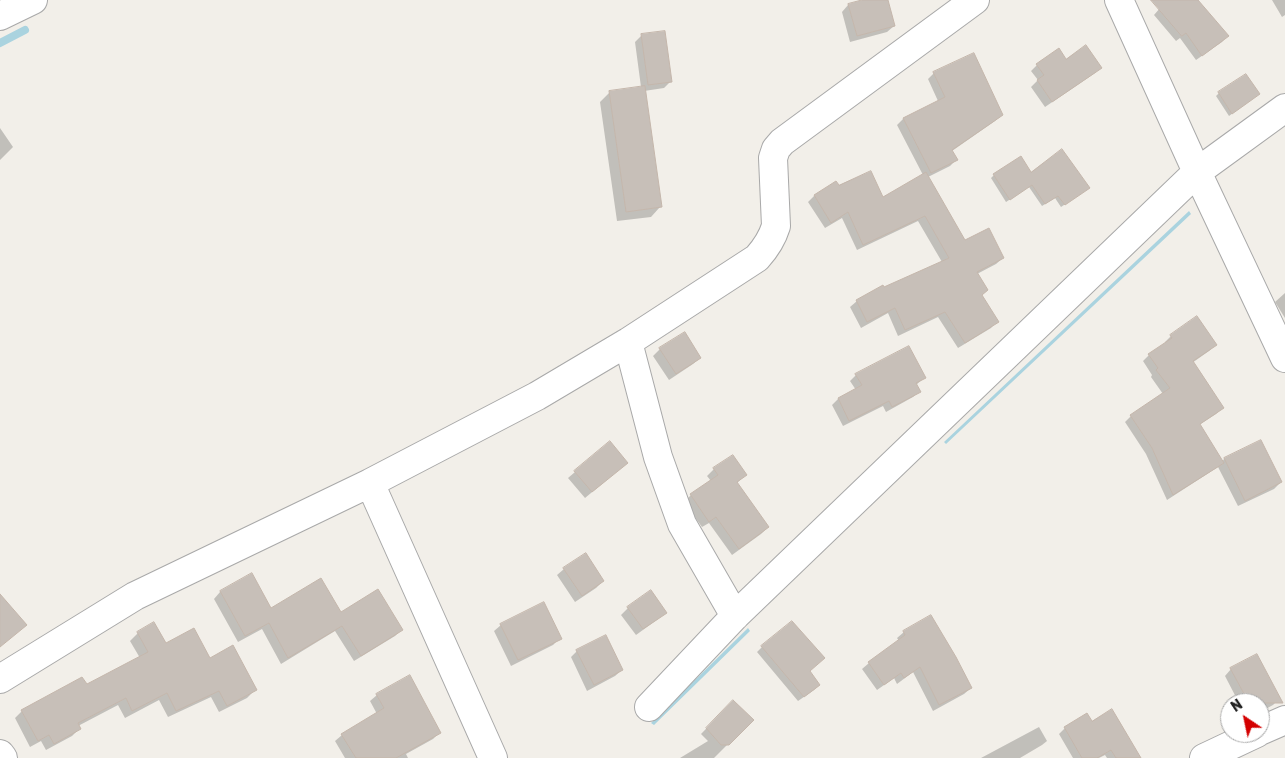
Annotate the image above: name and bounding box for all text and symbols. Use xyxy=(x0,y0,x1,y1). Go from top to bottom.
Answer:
north arrow xyxy=(1220,693,1270,743)
text: N xyxy=(1228,696,1246,716)

